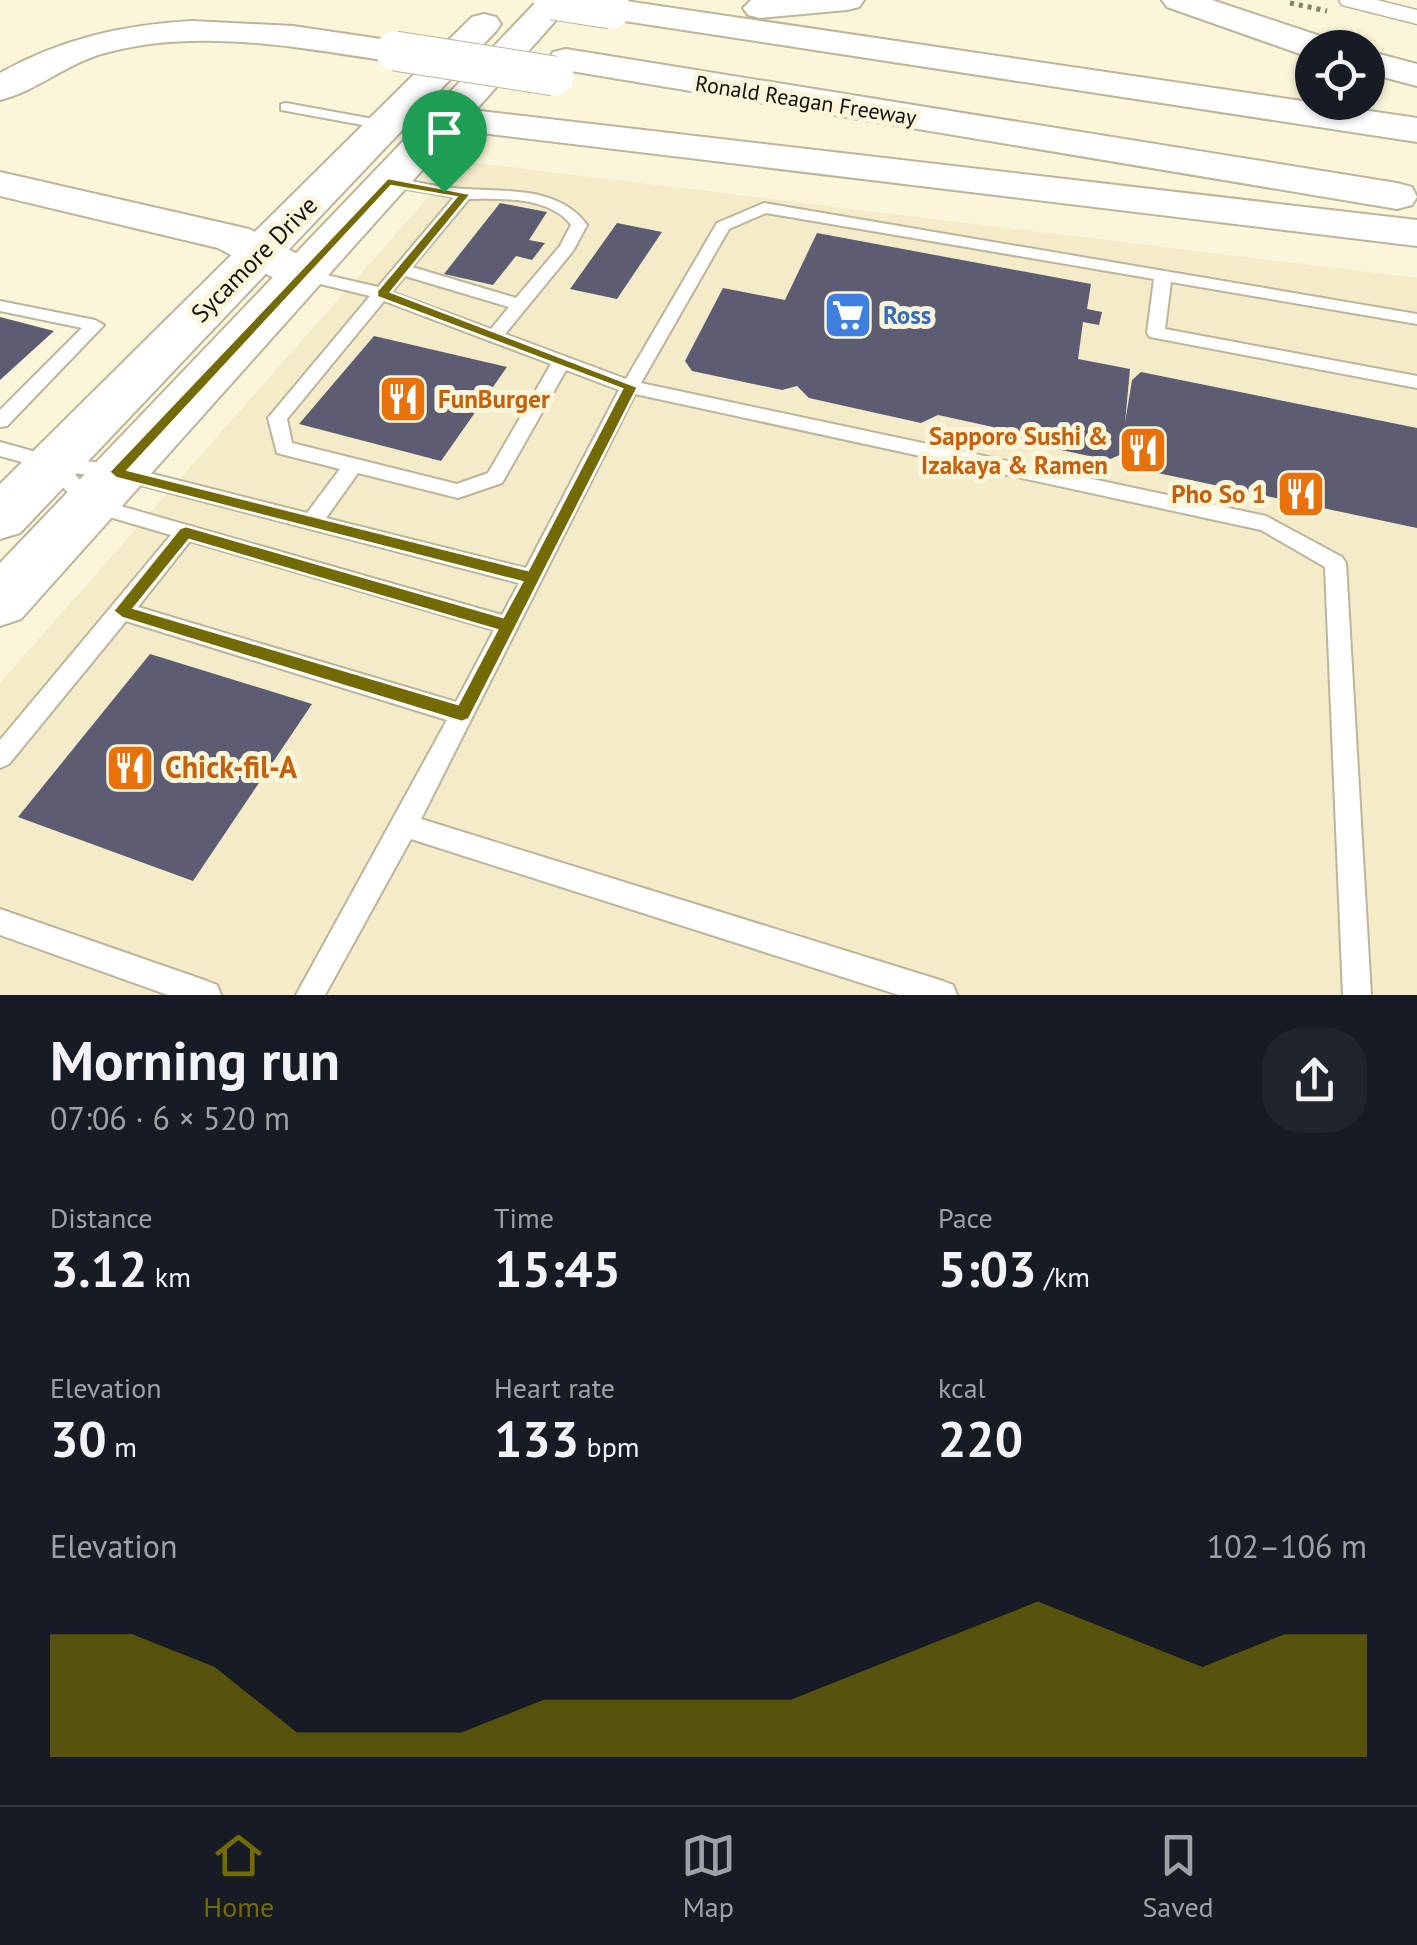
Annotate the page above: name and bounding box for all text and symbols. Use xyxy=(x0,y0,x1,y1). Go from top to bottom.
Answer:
map controls xyxy=(1295,30,1385,120)
button: locate xyxy=(1295,30,1385,120)
street label: Ronald Reagan Freeway xyxy=(693,69,919,131)
pin xyxy=(402,90,487,193)
icon: arrive xyxy=(417,105,472,160)
street label: Sycamore Drive xyxy=(184,189,324,329)
supermarket icon: Ross xyxy=(822,289,874,341)
place label: Ross xyxy=(883,299,931,331)
restaurant icon: FunBurger xyxy=(377,373,429,425)
place label: FunBurger xyxy=(438,383,550,415)
place label: Sapporo Sushi & Izakaya & Ramen xyxy=(921,420,1108,481)
restaurant icon: Sapporo Sushi & Izakaya & Ramen xyxy=(1117,424,1169,476)
restaurant icon: Pho So 1 xyxy=(1275,468,1327,520)
place label: Pho So 1 xyxy=(1171,478,1266,510)
restaurant icon: Chick-fil-A xyxy=(104,742,156,794)
place label: Chick-fil-A xyxy=(165,747,298,786)
text: Morning run xyxy=(50,1024,340,1095)
button: share xyxy=(1262,1028,1367,1133)
text: 07:06 · 6 × 520 m xyxy=(50,1097,290,1139)
text: Distance xyxy=(50,1199,153,1236)
text: Time xyxy=(494,1199,554,1236)
text: Pace xyxy=(938,1199,993,1236)
text: 3.12 xyxy=(50,1236,147,1301)
text: 15:45 xyxy=(494,1236,621,1301)
text: 5:03 xyxy=(938,1236,1037,1301)
text: km xyxy=(147,1258,191,1295)
text: /km xyxy=(1037,1258,1090,1295)
text: Elevation xyxy=(50,1369,162,1406)
text: Heart rate xyxy=(494,1369,615,1406)
text: kcal xyxy=(938,1369,986,1406)
text: 30 xyxy=(50,1406,107,1471)
text: 133 xyxy=(494,1406,579,1471)
text: 220 xyxy=(938,1406,1023,1471)
text: m xyxy=(107,1428,137,1465)
text: bpm xyxy=(579,1428,640,1465)
text: Elevation xyxy=(50,1525,177,1567)
text: 102–106 m xyxy=(1207,1525,1367,1567)
tab: Home xyxy=(203,1828,274,1925)
tab: Map xyxy=(681,1828,736,1925)
tab: Saved xyxy=(1142,1828,1214,1925)

